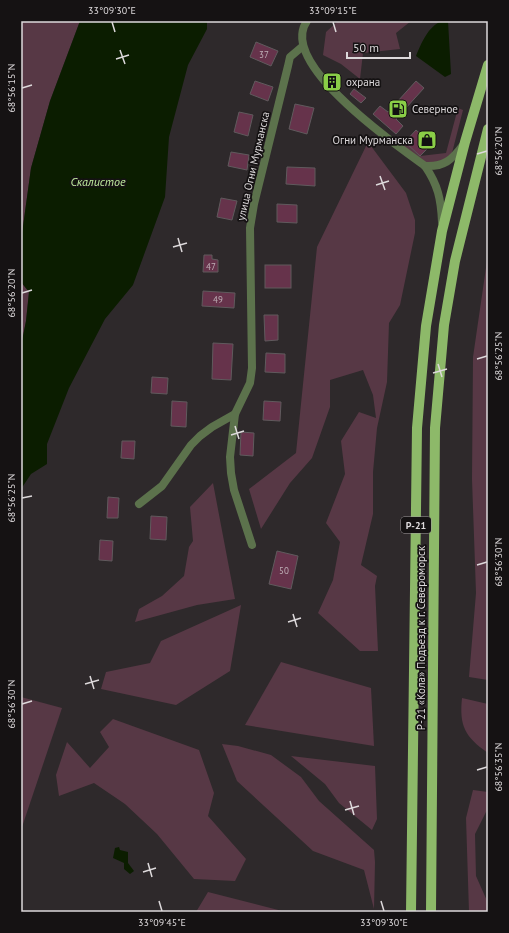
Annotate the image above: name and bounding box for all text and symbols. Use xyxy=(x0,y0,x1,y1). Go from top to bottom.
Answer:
text: 33°09'30"E xyxy=(88,4,136,17)
text: 33°09'15"E xyxy=(309,4,357,17)
scale bar xyxy=(347,34,410,60)
text: 50 m xyxy=(353,40,379,55)
house number: 37 xyxy=(259,49,269,60)
text: 68°56'15"N xyxy=(5,63,18,113)
building icon: охрана xyxy=(321,71,343,93)
place label: охрана xyxy=(346,75,380,89)
fuel station icon: Северное xyxy=(387,98,409,120)
place label: Северное xyxy=(412,102,458,116)
street label: улица Огни Мурманска xyxy=(234,110,272,222)
text: 68°56'20"N xyxy=(492,126,505,176)
shop icon: Огни Мурманска xyxy=(416,129,438,151)
place label: Огни Мурманска xyxy=(333,133,413,147)
water label: Скалистое xyxy=(70,174,126,189)
house number: 47 xyxy=(206,261,216,272)
text: 68°56'20"N xyxy=(5,268,18,318)
house number: 49 xyxy=(213,294,223,305)
text: 68°56'25"N xyxy=(492,331,505,381)
text: 68°56'25"N xyxy=(5,473,18,523)
road number: Р-21 xyxy=(401,517,431,533)
text: 68°56'30"N xyxy=(492,537,505,587)
street label: Р-21 «Кола» Подъезд к г. Североморск xyxy=(414,545,428,730)
house number: 50 xyxy=(279,565,289,576)
text: 68°56'30"N xyxy=(5,679,18,729)
text: 68°56'35"N xyxy=(492,742,505,792)
text: 33°09'45"E xyxy=(138,916,186,929)
text: 33°09'30"E xyxy=(360,916,408,929)

